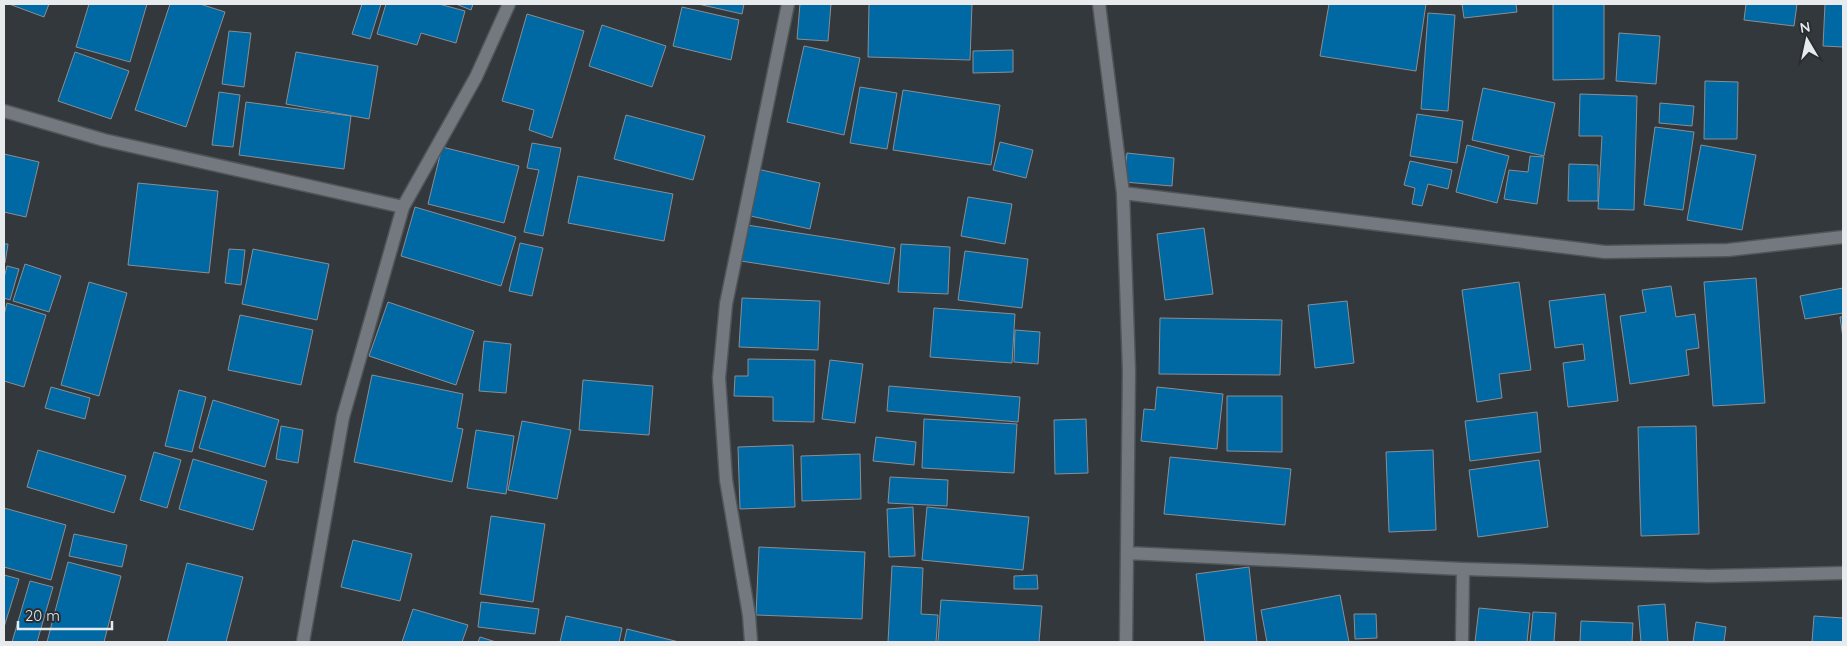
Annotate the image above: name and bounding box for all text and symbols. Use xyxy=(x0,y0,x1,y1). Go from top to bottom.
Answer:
north arrow xyxy=(1782,15,1832,65)
text: N xyxy=(1798,17,1811,37)
scale bar xyxy=(18,598,111,630)
text: 20 m xyxy=(25,606,60,625)

